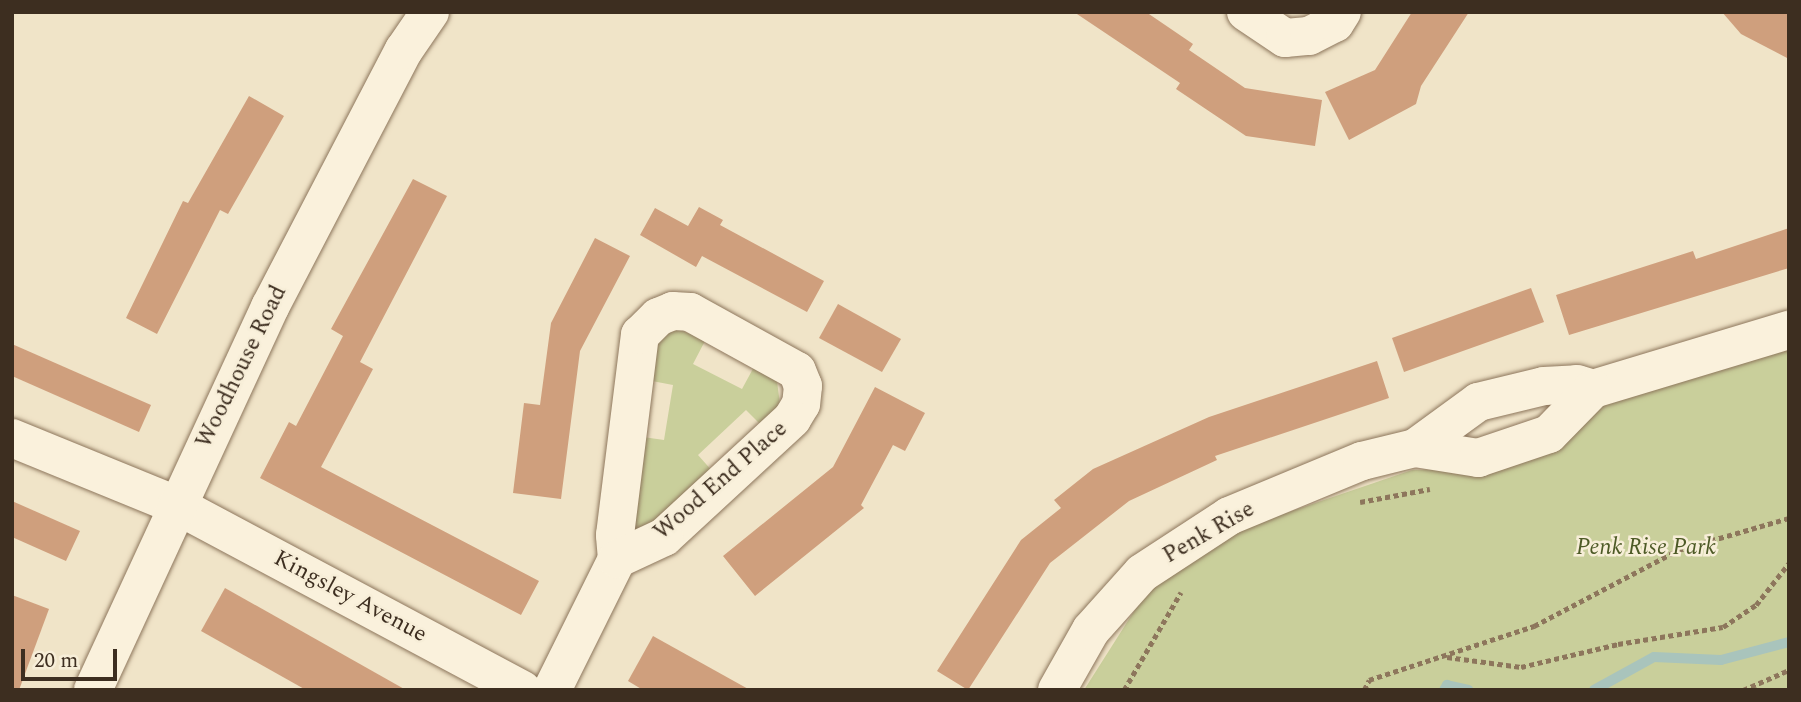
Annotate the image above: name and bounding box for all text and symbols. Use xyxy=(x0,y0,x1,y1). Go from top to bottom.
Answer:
street label: Woodhouse Road xyxy=(191,281,293,453)
street label: Wood End Place xyxy=(649,416,793,546)
street label: Penk Rise xyxy=(1158,496,1260,570)
park label: Penk Rise Park xyxy=(1576,534,1716,562)
street label: Kingsley Avenue xyxy=(269,545,431,649)
scale bar xyxy=(24,636,121,680)
text: 20 m xyxy=(34,645,78,677)

